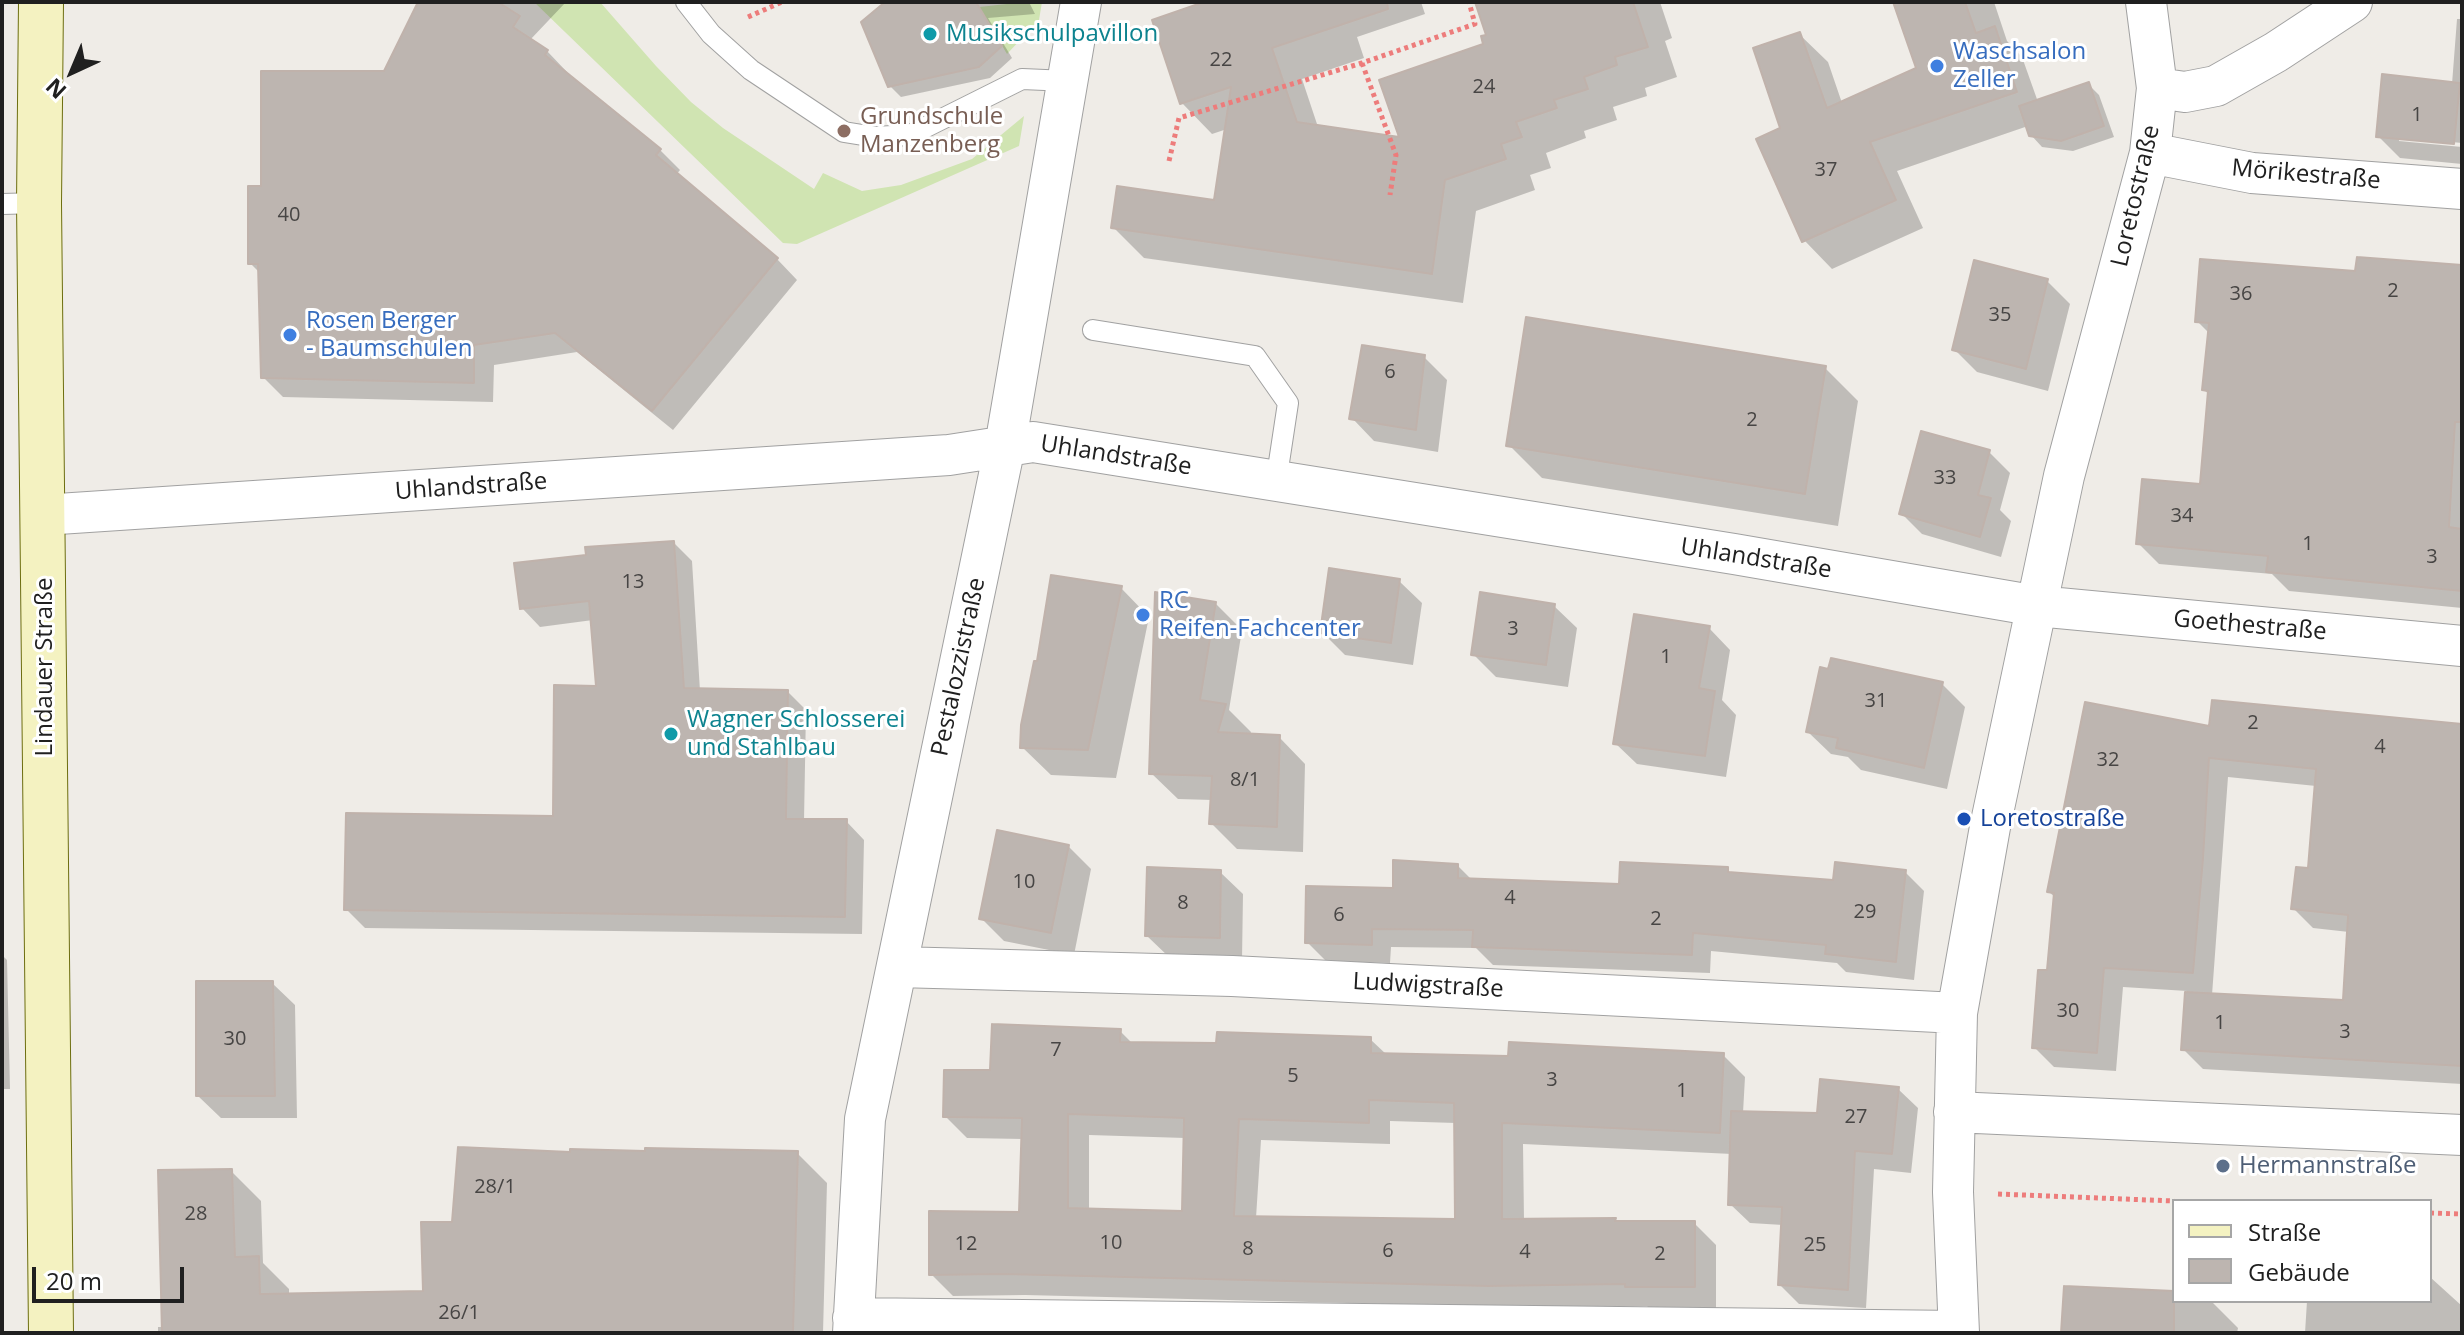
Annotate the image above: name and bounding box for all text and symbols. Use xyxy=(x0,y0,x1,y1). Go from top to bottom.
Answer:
place label: Musikschulpavillon xyxy=(946,20,1158,48)
marker: Musikschulpavillon xyxy=(921,25,939,43)
north arrow xyxy=(32,32,112,112)
place label: Waschsalon Zeller xyxy=(1953,38,2086,94)
house number: 22 xyxy=(1210,48,1232,72)
marker: Waschsalon Zeller xyxy=(1928,57,1946,75)
text: N xyxy=(38,72,72,106)
house number: 24 xyxy=(1473,75,1495,99)
place label: Grundschule Manzenberg xyxy=(860,103,1003,159)
house number: 1 xyxy=(2411,103,2423,127)
marker: Grundschule Manzenberg xyxy=(835,122,853,140)
street label: Loretostraße xyxy=(2106,122,2166,270)
street label: Mörikestraße xyxy=(2230,154,2382,196)
house number: 37 xyxy=(1815,158,1837,182)
house number: 40 xyxy=(278,203,300,227)
house number: 2 xyxy=(2387,279,2399,303)
house number: 36 xyxy=(2230,282,2252,306)
house number: 35 xyxy=(1989,303,2011,327)
place label: Rosen Berger - Baumschulen xyxy=(306,307,472,363)
marker: Rosen Berger - Baumschulen xyxy=(281,326,299,344)
house number: 6 xyxy=(1384,360,1396,384)
house number: 2 xyxy=(1746,408,1758,432)
street label: Uhlandstraße xyxy=(1038,430,1194,482)
house number: 33 xyxy=(1934,466,1956,490)
street label: Uhlandstraße xyxy=(394,467,548,507)
house number: 34 xyxy=(2171,504,2193,528)
house number: 1 xyxy=(2302,532,2314,556)
street label: Uhlandstraße xyxy=(1678,533,1834,585)
house number: 3 xyxy=(2426,545,2438,569)
house number: 13 xyxy=(622,570,644,594)
street label: Pestalozzistraße xyxy=(926,575,992,759)
street label: Lindauer Straße xyxy=(31,578,59,756)
place label: RC Reifen-Fachcenter xyxy=(1159,587,1361,643)
street label: Goethestraße xyxy=(2172,605,2328,647)
marker: RC Reifen-Fachcenter xyxy=(1134,606,1152,624)
house number: 3 xyxy=(1507,617,1519,641)
house number: 1 xyxy=(1660,645,1672,669)
house number: 31 xyxy=(1865,689,1887,713)
place label: Wagner Schlosserei und Stahlbau xyxy=(687,706,905,762)
house number: 2 xyxy=(2247,711,2259,735)
marker: Wagner Schlosserei und Stahlbau xyxy=(662,725,680,743)
house number: 4 xyxy=(2374,735,2386,759)
house number: 32 xyxy=(2097,748,2119,772)
house number: 8/1 xyxy=(1230,768,1260,792)
place label: Loretostraße xyxy=(1980,805,2125,833)
marker: Loretostraße xyxy=(1955,810,1973,828)
house number: 10 xyxy=(1013,870,1035,894)
house number: 4 xyxy=(1504,886,1516,910)
house number: 8 xyxy=(1177,891,1189,915)
house number: 29 xyxy=(1854,900,1876,924)
house number: 6 xyxy=(1333,903,1345,927)
house number: 2 xyxy=(1650,907,1662,931)
street label: Ludwigstraße xyxy=(1352,968,1504,1004)
house number: 30 xyxy=(2057,999,2079,1023)
house number: 1 xyxy=(2214,1011,2226,1035)
house number: 3 xyxy=(2339,1020,2351,1044)
house number: 30 xyxy=(224,1027,246,1051)
house number: 7 xyxy=(1050,1038,1062,1062)
house number: 5 xyxy=(1287,1064,1299,1088)
house number: 3 xyxy=(1546,1068,1558,1092)
house number: 1 xyxy=(1676,1079,1688,1103)
house number: 27 xyxy=(1845,1105,1867,1129)
place label: Hermannstraße xyxy=(2239,1152,2417,1180)
marker: Hermannstraße xyxy=(2214,1157,2232,1175)
house number: 28/1 xyxy=(474,1175,516,1199)
legend xyxy=(2172,1199,2432,1303)
house number: 28 xyxy=(185,1202,207,1226)
text: Straße xyxy=(2248,1215,2321,1248)
house number: 10 xyxy=(1100,1231,1122,1255)
house number: 12 xyxy=(955,1232,977,1256)
house number: 25 xyxy=(1804,1233,1826,1257)
house number: 8 xyxy=(1242,1237,1254,1261)
house number: 6 xyxy=(1382,1239,1394,1263)
house number: 4 xyxy=(1519,1240,1531,1264)
house number: 2 xyxy=(1654,1242,1666,1266)
scale bar xyxy=(36,1251,188,1301)
text: Gebäude xyxy=(2248,1255,2350,1288)
text: 20 m xyxy=(46,1264,102,1297)
house number: 26/1 xyxy=(438,1301,480,1325)

